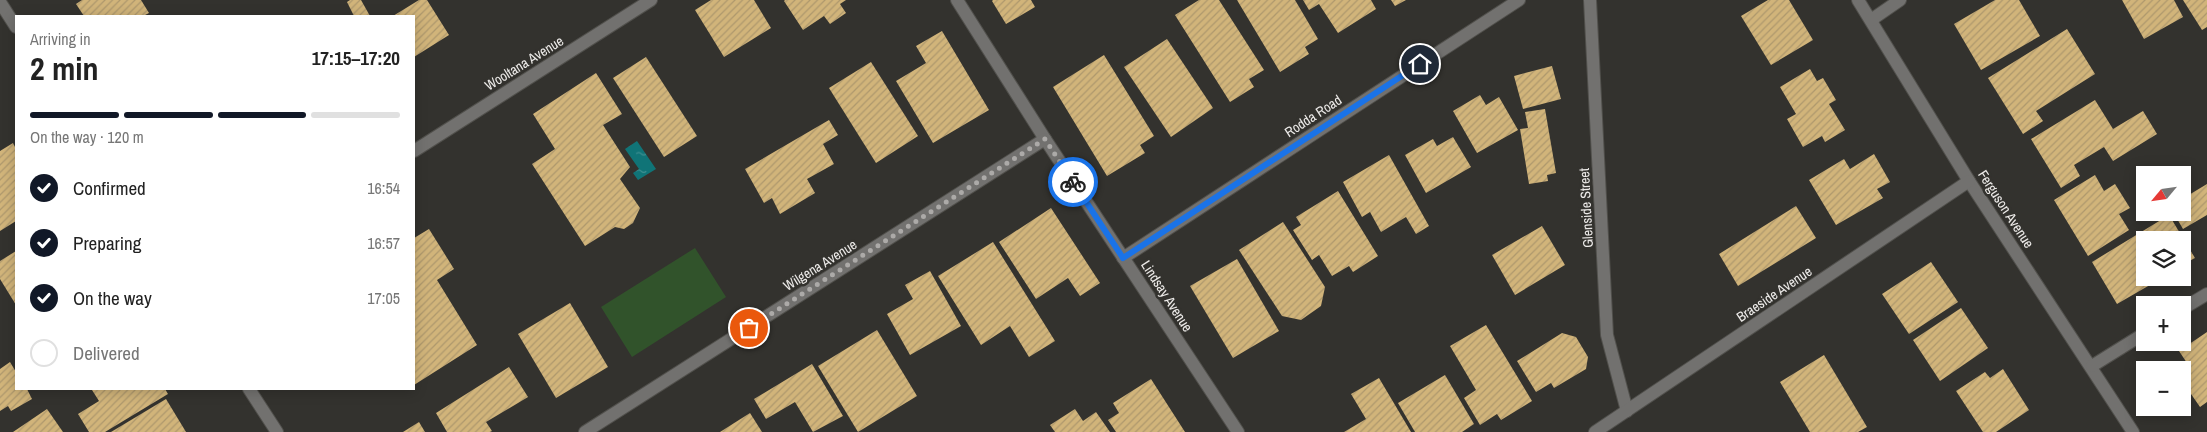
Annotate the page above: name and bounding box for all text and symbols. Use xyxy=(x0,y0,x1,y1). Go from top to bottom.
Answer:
text: Arriving in xyxy=(30,28,91,50)
street label: Wooltana Avenue xyxy=(481,32,567,94)
pin xyxy=(1399,43,1441,85)
text: 17:15–17:20 xyxy=(312,45,400,71)
text: 2 min xyxy=(30,47,99,90)
icon: home xyxy=(1406,50,1434,78)
street label: Rodda Road xyxy=(1281,91,1345,141)
text: On the way · 120 m xyxy=(30,126,144,148)
courier xyxy=(1048,157,1098,207)
north arrow xyxy=(2136,166,2191,221)
map controls xyxy=(2136,166,2191,416)
street label: Ferguson Avenue xyxy=(1974,167,2038,251)
icon: bike xyxy=(1059,168,1087,196)
street label: Glenside Street xyxy=(1575,168,1597,248)
icon: check xyxy=(30,174,58,202)
text: Confirmed xyxy=(73,175,146,201)
text: 16:54 xyxy=(367,177,400,199)
icon: check xyxy=(30,229,58,257)
text: Preparing xyxy=(73,230,141,256)
button: layers xyxy=(2136,231,2191,286)
text: 16:57 xyxy=(367,232,400,254)
street label: Wilgena Avenue xyxy=(780,235,860,295)
street label: Lindsay Avenue xyxy=(1137,257,1197,335)
street label: Braeside Avenue xyxy=(1733,262,1815,326)
icon: check xyxy=(30,284,58,312)
text: On the way xyxy=(73,285,152,311)
text: 17:05 xyxy=(367,287,400,309)
button: + xyxy=(2136,296,2191,351)
pin xyxy=(728,307,770,349)
icon: bag xyxy=(735,314,763,342)
text: Delivered xyxy=(73,340,140,366)
button: − xyxy=(2136,361,2191,416)

